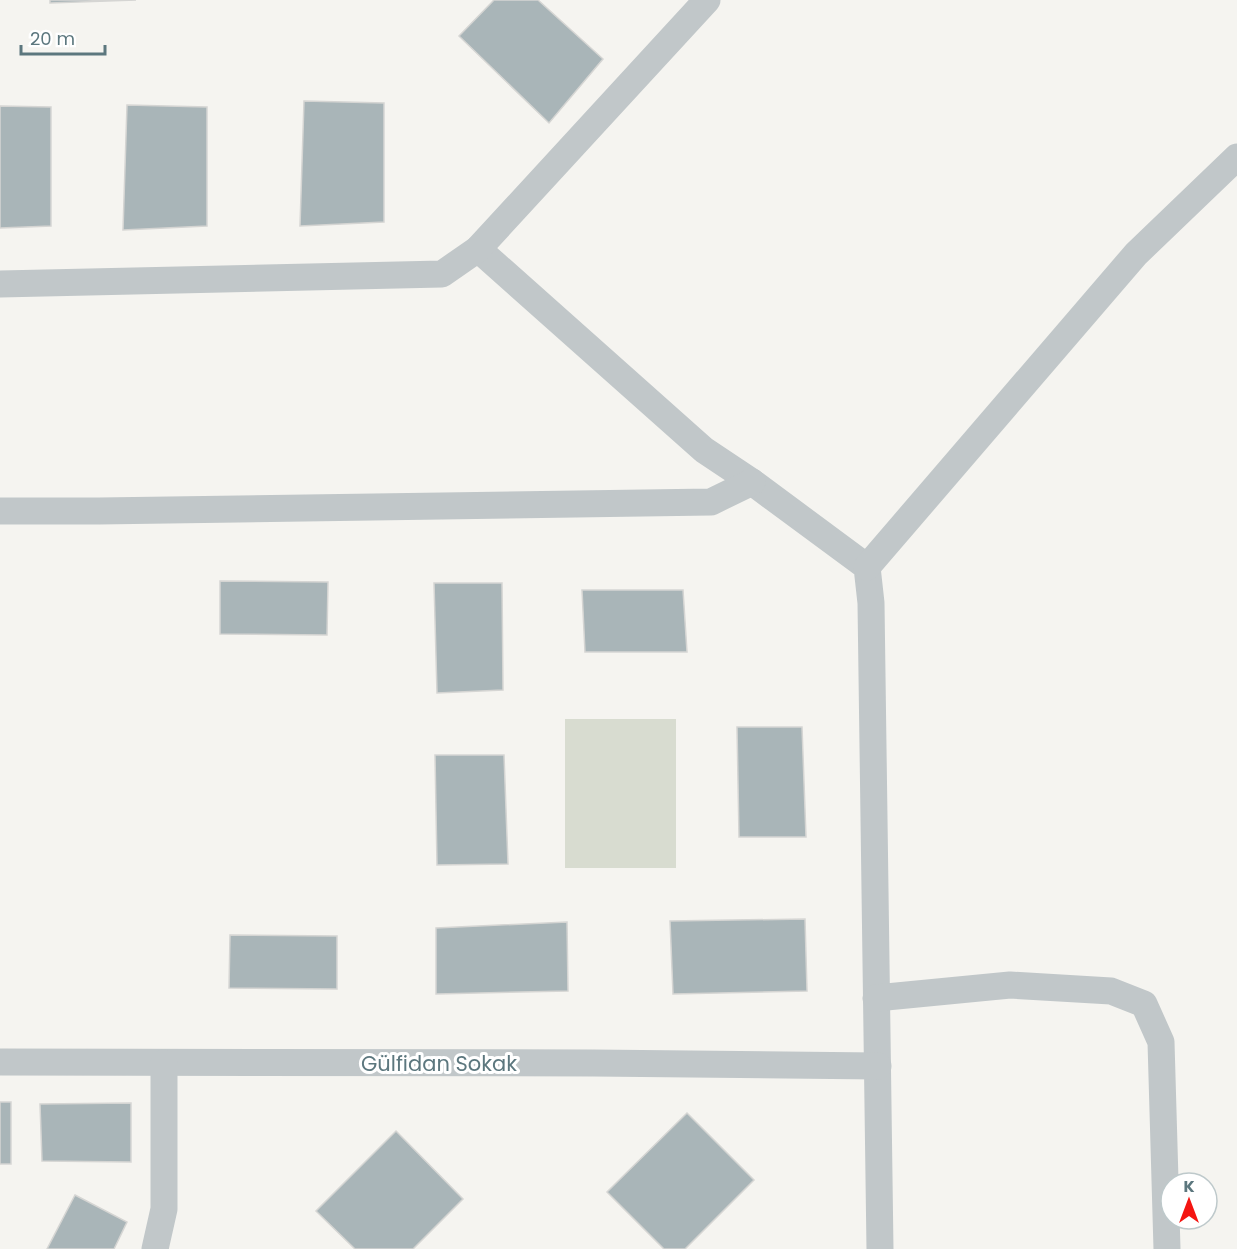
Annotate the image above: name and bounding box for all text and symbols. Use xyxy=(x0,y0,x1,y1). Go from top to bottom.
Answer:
scale bar xyxy=(21,18,105,56)
text: 20 m xyxy=(30,26,75,51)
street label: Gülfidan Sokak xyxy=(361,1049,517,1078)
north arrow xyxy=(1159,1171,1219,1231)
text: K xyxy=(1183,1175,1195,1198)

